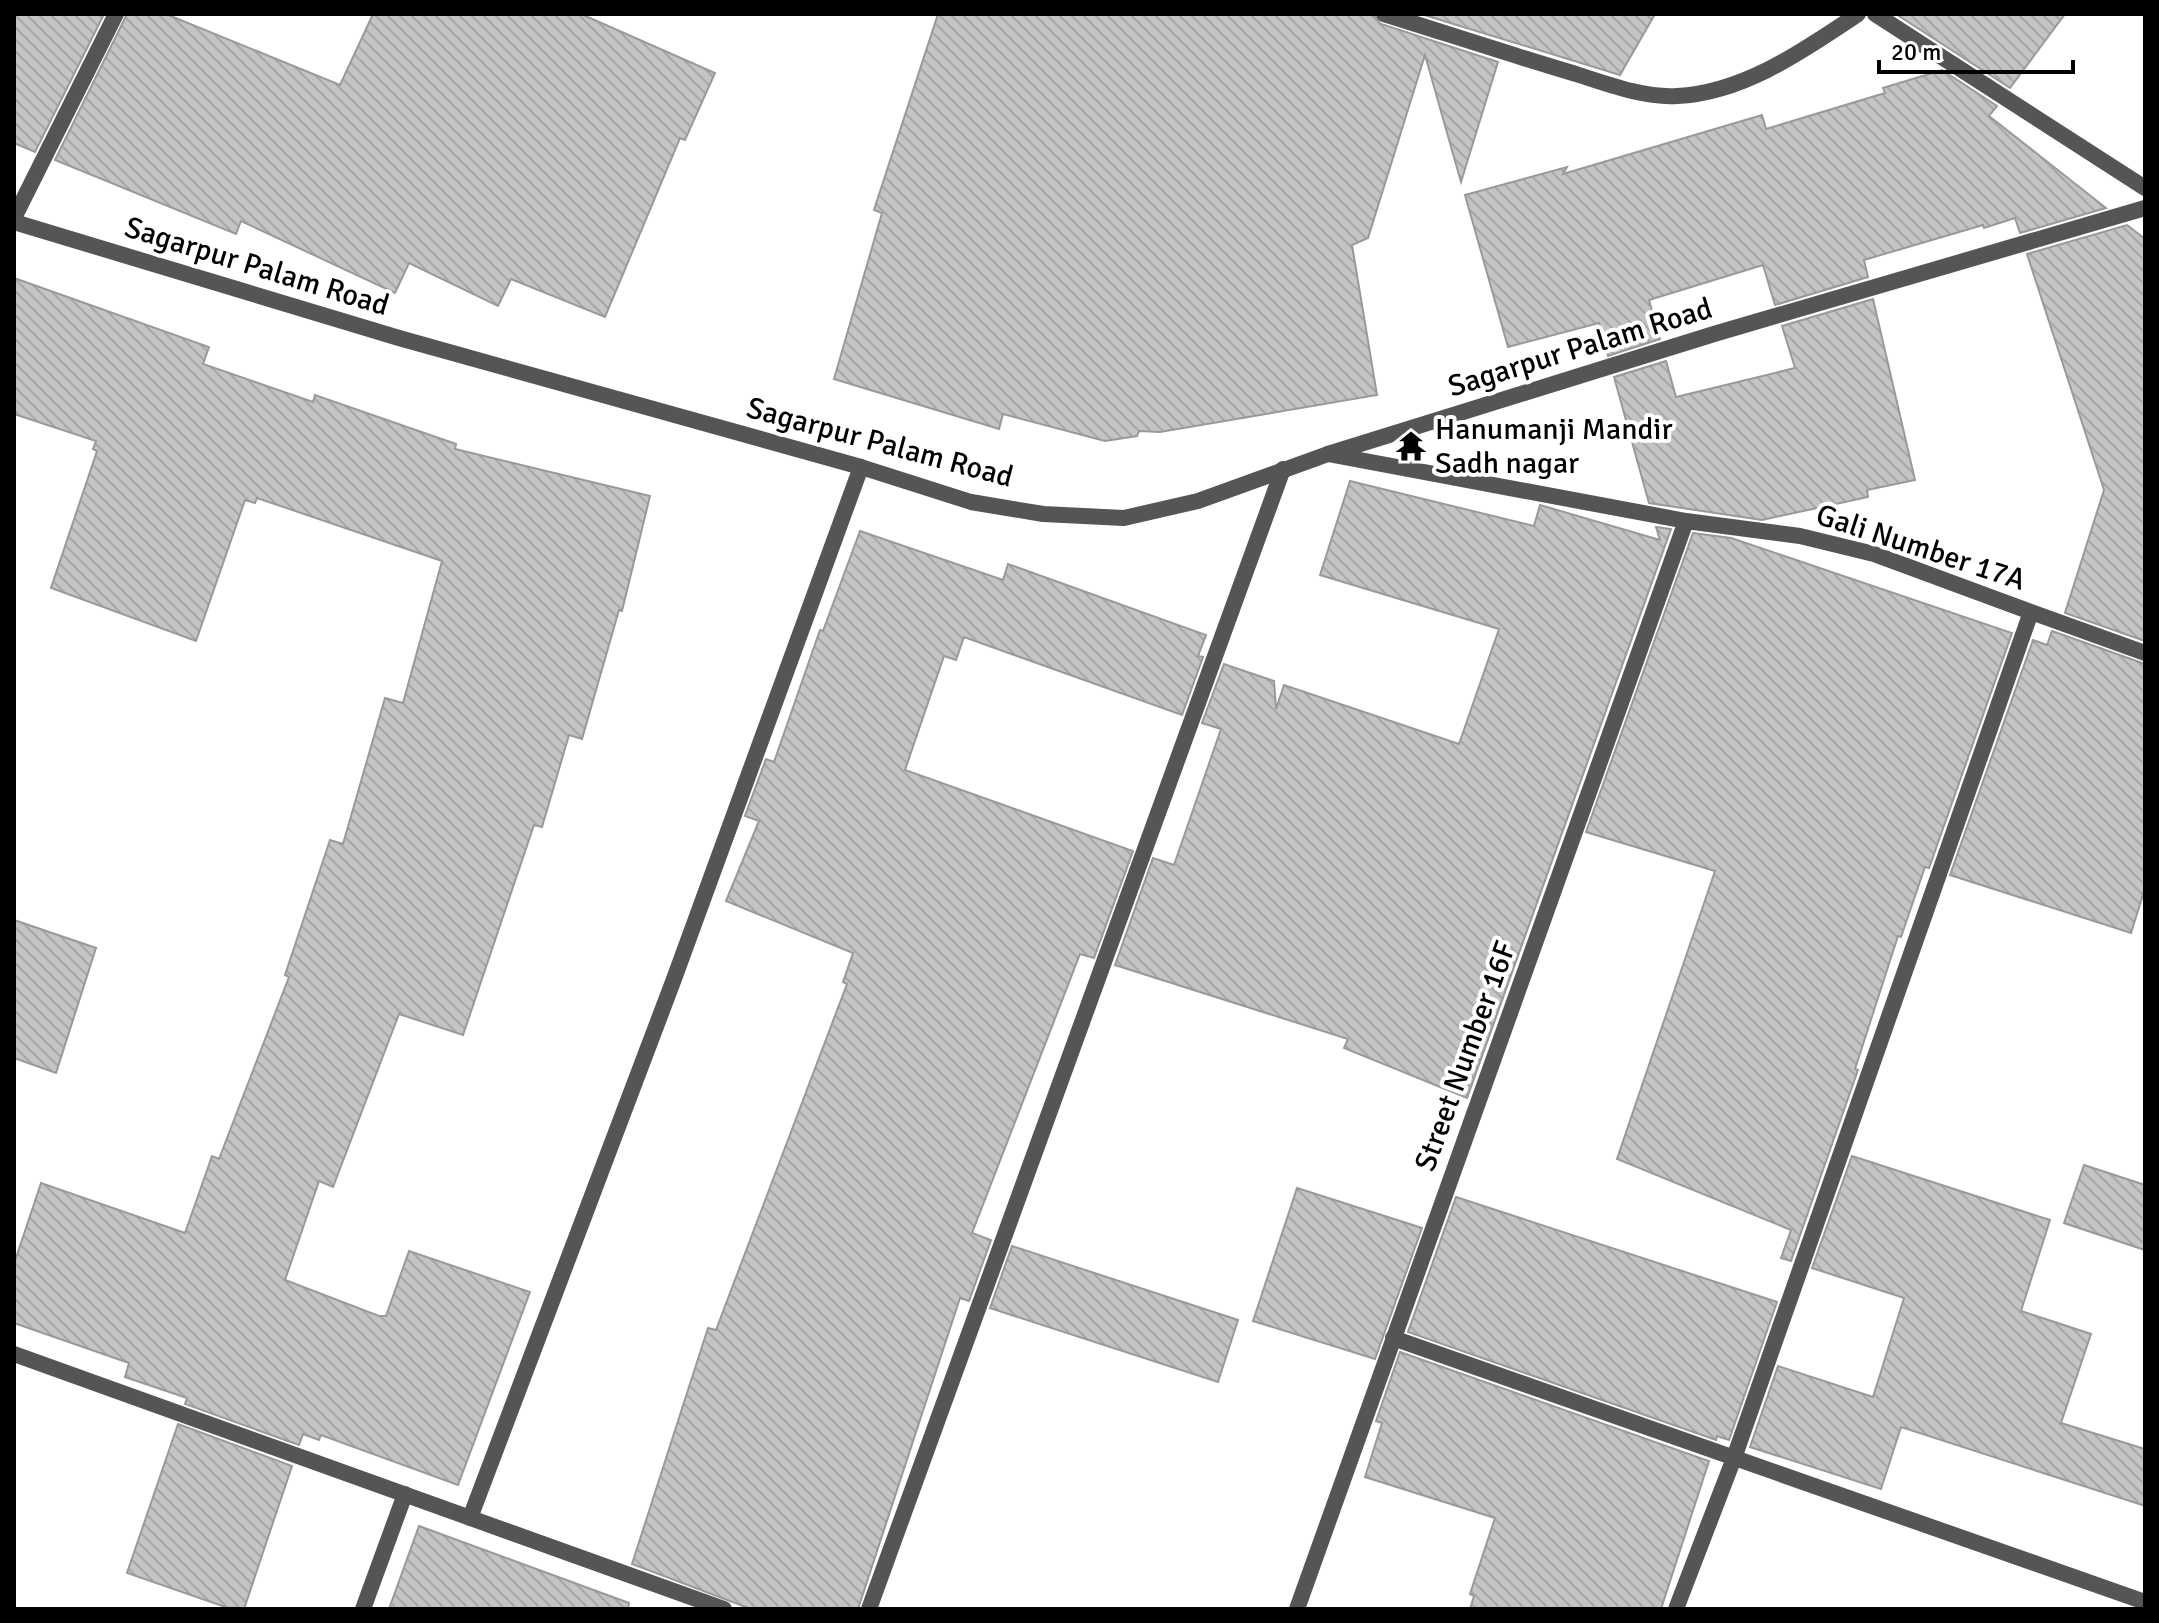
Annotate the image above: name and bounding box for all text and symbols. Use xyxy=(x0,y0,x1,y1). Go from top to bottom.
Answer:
scale bar xyxy=(1879,24,2073,74)
text: 20 m xyxy=(1891,37,1941,67)
street label: Sagarpur Palam Road xyxy=(120,209,393,324)
street label: Sagarpur Palam Road xyxy=(1444,290,1717,405)
street label: Sagarpur Palam Road xyxy=(743,389,1017,496)
place label: Hanumanji Mandir Sadh nagar xyxy=(1435,411,1673,482)
temple icon: Hanumanji Mandir Sadh nagar xyxy=(1394,429,1428,463)
street label: Gali Number 17A xyxy=(1812,496,2030,599)
street label: Street Number 16F xyxy=(1407,936,1524,1176)

